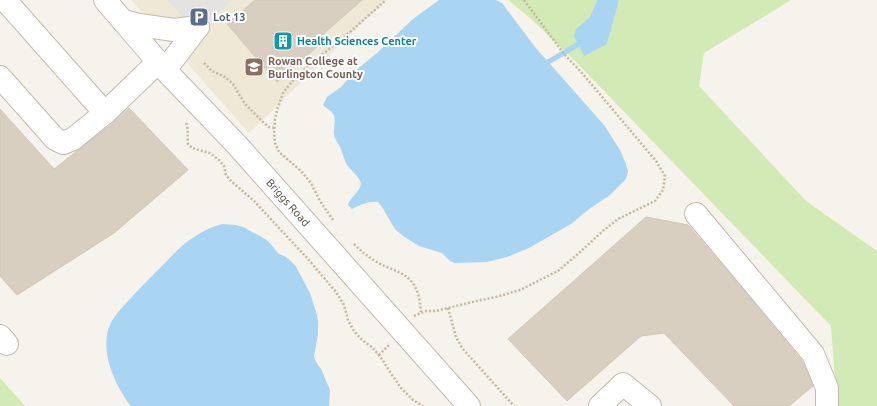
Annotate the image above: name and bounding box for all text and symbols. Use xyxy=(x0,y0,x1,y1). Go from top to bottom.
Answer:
parking icon: Lot 13 xyxy=(188,6,210,28)
place label: Lot 13 xyxy=(213,11,245,23)
building icon: Health Sciences Center xyxy=(272,30,294,52)
place label: Health Sciences Center xyxy=(297,35,417,47)
place label: Rowan College at Burlington County xyxy=(268,55,363,80)
school or university icon: Rowan College at Burlington County xyxy=(243,56,265,78)
street label: Briggs Road xyxy=(264,176,312,229)

